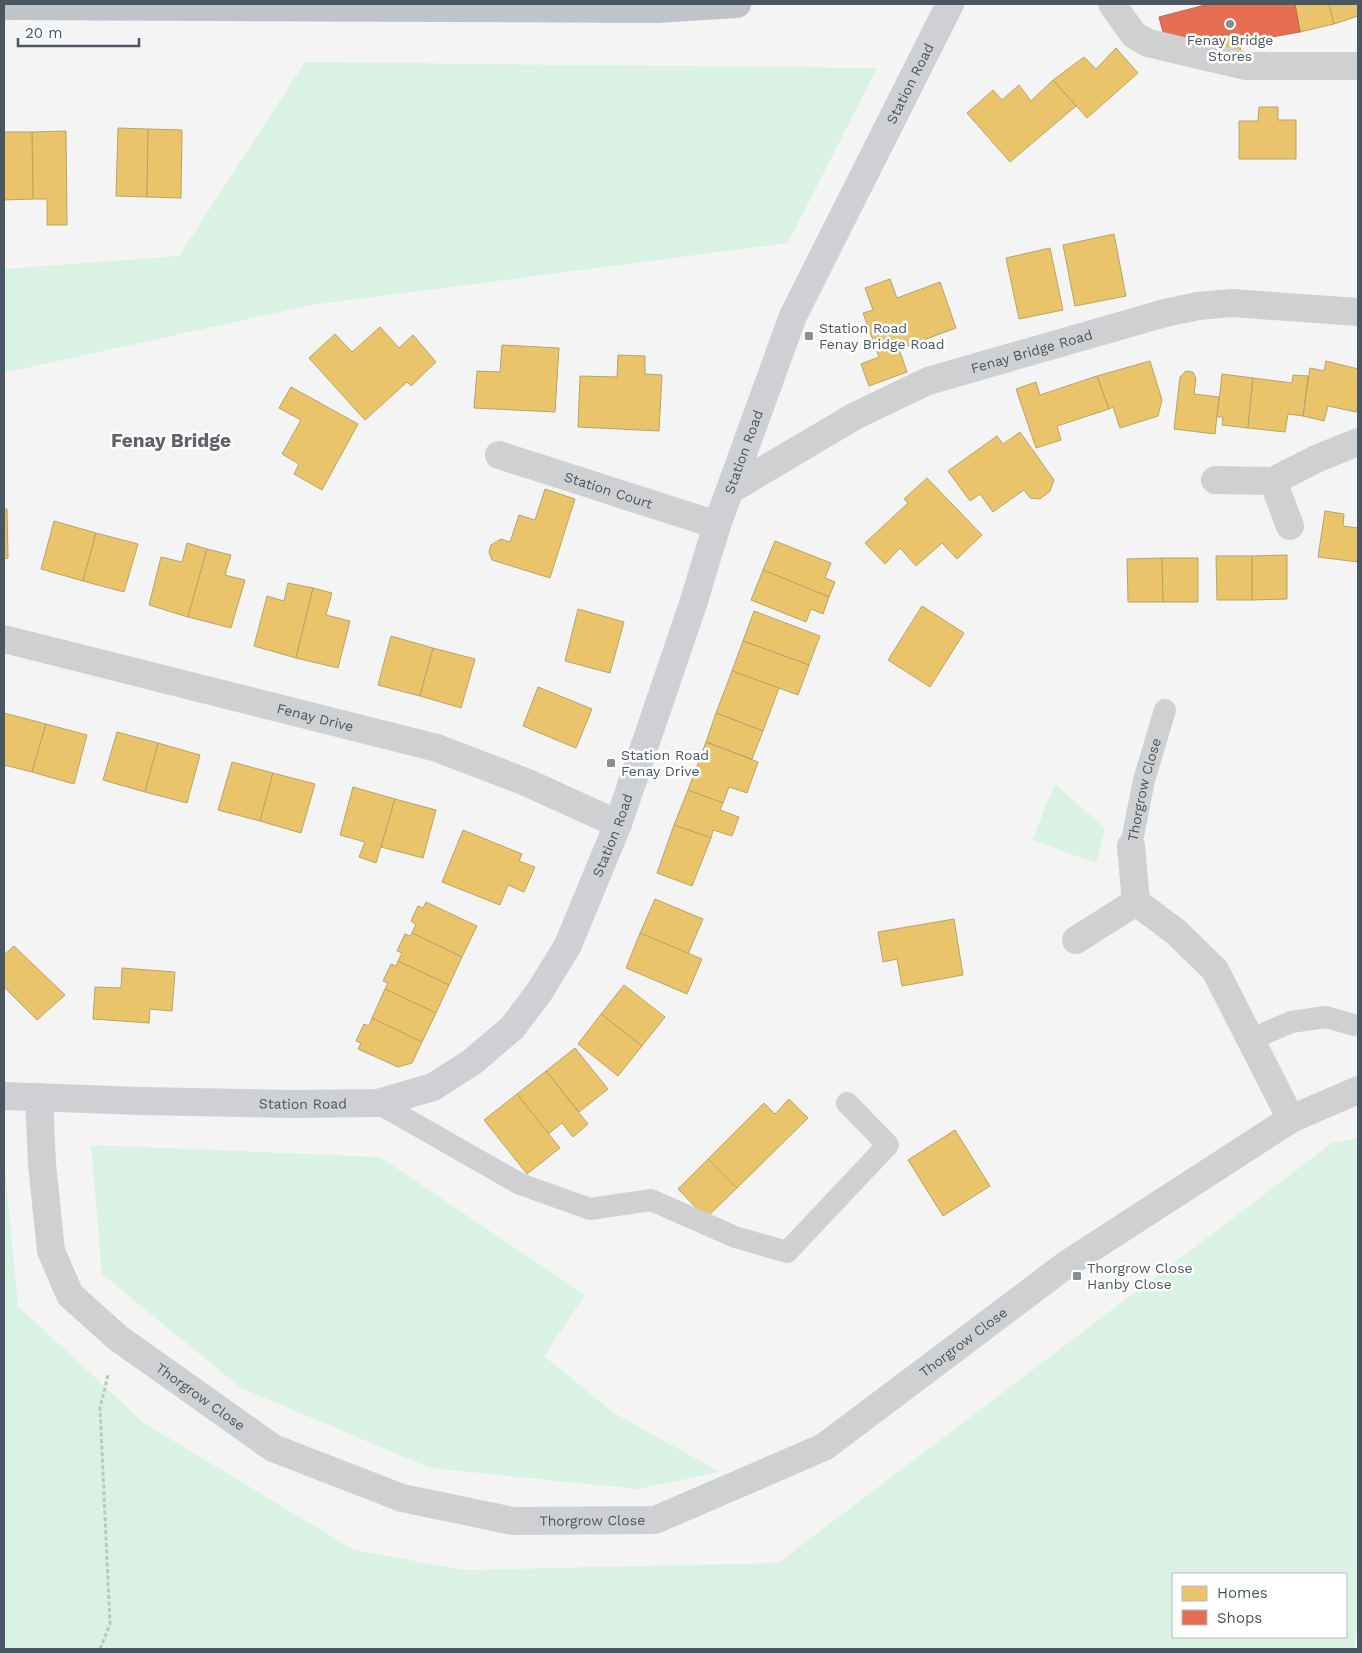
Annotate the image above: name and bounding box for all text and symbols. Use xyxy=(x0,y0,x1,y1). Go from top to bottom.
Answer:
scale bar xyxy=(18,15,139,47)
marker: Fenay Bridge Stores xyxy=(1224,18,1236,30)
text: 20 m xyxy=(25,24,63,42)
place label: Fenay Bridge Stores xyxy=(1187,32,1273,64)
street label: Station Road xyxy=(883,41,937,127)
place label: Station Road Fenay Bridge Road xyxy=(819,320,945,352)
street label: Fenay Bridge Road xyxy=(969,326,1094,376)
marker: Station Road Fenay Bridge Road xyxy=(803,330,815,342)
street label: Station Road xyxy=(721,408,766,496)
district label: Fenay Bridge xyxy=(111,429,231,452)
street label: Station Court xyxy=(562,469,655,512)
street label: Fenay Drive xyxy=(275,700,355,735)
street label: Thorgrow Close xyxy=(1124,736,1164,843)
place label: Station Road Fenay Drive xyxy=(621,747,709,779)
marker: Station Road Fenay Drive xyxy=(605,757,617,769)
street label: Station Road xyxy=(589,791,636,879)
street label: Station Road xyxy=(259,1095,347,1112)
place label: Thorgrow Close Hanby Close xyxy=(1087,1260,1193,1292)
marker: Thorgrow Close Hanby Close xyxy=(1071,1270,1083,1282)
street label: Thorgrow Close xyxy=(916,1304,1010,1380)
street label: Thorgrow Close xyxy=(153,1359,248,1434)
street label: Thorgrow Close xyxy=(539,1512,645,1529)
legend xyxy=(1172,1573,1347,1638)
text: Homes xyxy=(1217,1584,1268,1602)
text: Shops xyxy=(1217,1609,1262,1627)

